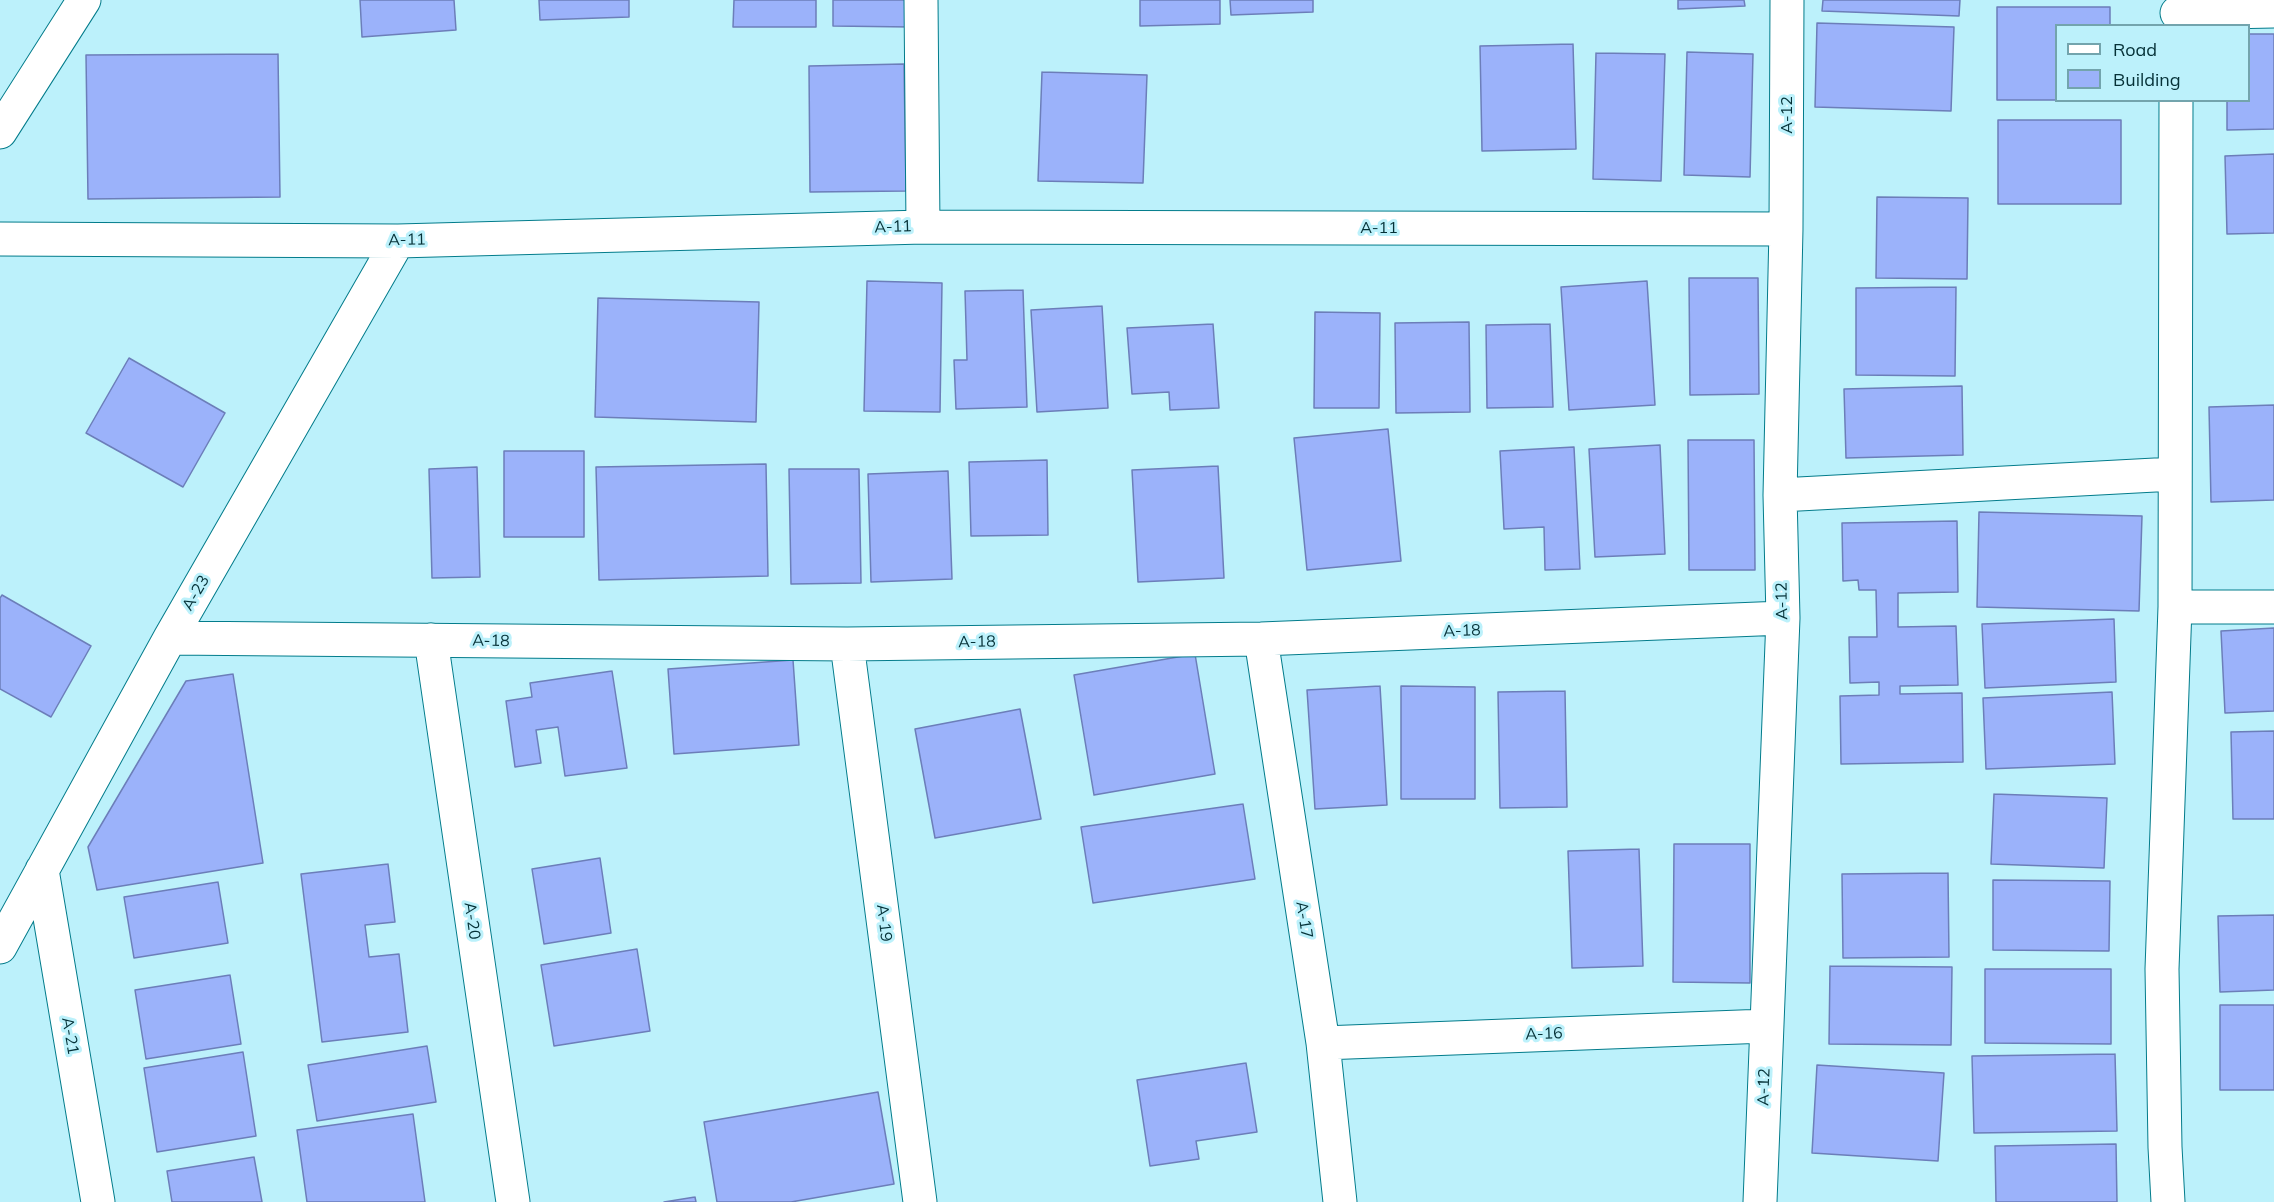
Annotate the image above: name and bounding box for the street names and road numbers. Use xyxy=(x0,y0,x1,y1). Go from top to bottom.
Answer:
street label: A-12 xyxy=(1777,96,1797,134)
street label: A-11 xyxy=(874,217,912,237)
street label: A-11 xyxy=(1360,218,1398,238)
street label: A-11 xyxy=(388,230,426,250)
street label: A-23 xyxy=(178,572,214,614)
street label: A-12 xyxy=(1772,582,1792,620)
street label: A-18 xyxy=(1443,621,1481,641)
street label: A-18 xyxy=(472,631,510,651)
street label: A-18 xyxy=(958,632,996,652)
street label: A-17 xyxy=(1292,900,1316,940)
street label: A-20 xyxy=(460,901,484,941)
street label: A-19 xyxy=(872,903,896,943)
street label: A-21 xyxy=(57,1016,83,1056)
street label: A-16 xyxy=(1525,1024,1563,1044)
street label: A-12 xyxy=(1754,1068,1774,1106)

